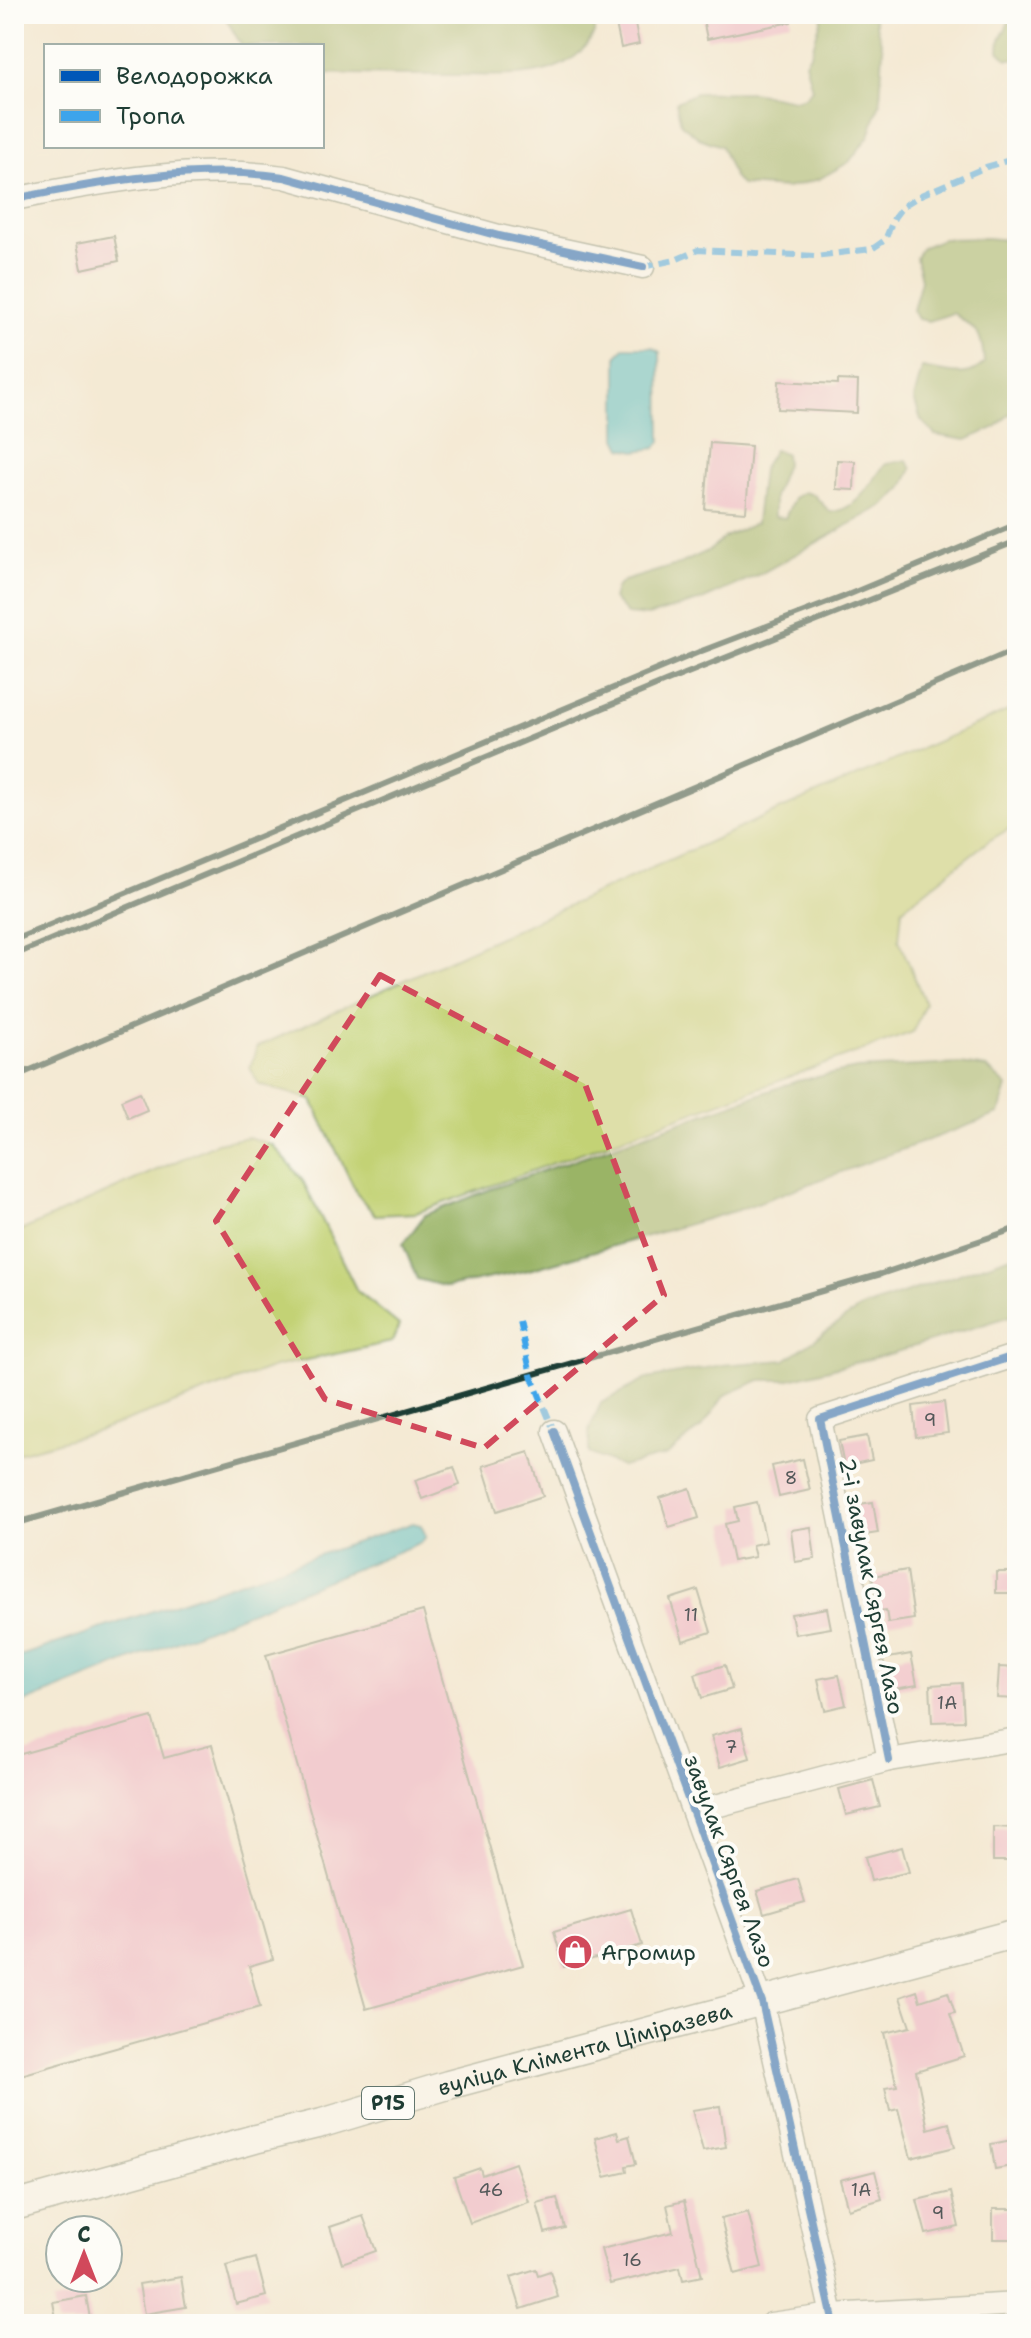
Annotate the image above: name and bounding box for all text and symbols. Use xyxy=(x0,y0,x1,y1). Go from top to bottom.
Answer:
legend xyxy=(44,44,324,148)
text: Велодорожка xyxy=(116,60,273,92)
text: Тропа xyxy=(116,100,185,132)
house number: 9 xyxy=(924,1408,936,1432)
street label: 2-і завулак Сяргея Лазо xyxy=(832,1455,911,1717)
house number: 8 xyxy=(785,1466,797,1490)
house number: 11 xyxy=(684,1603,698,1627)
house number: 1А xyxy=(937,1691,957,1715)
house number: 7 xyxy=(725,1735,737,1759)
street label: завулак Сяргея Лазо xyxy=(678,1751,782,1972)
shop icon: Агромир xyxy=(556,1933,594,1971)
place label: Агромир xyxy=(601,1938,696,1967)
street label: вуліца Клімента Ціміразева xyxy=(434,1996,735,2102)
road number: Р15 xyxy=(362,2087,414,2119)
house number: 46 xyxy=(479,2178,503,2202)
house number: 1А xyxy=(851,2178,871,2202)
house number: 9 xyxy=(932,2201,944,2225)
north arrow xyxy=(44,2214,124,2294)
text: С xyxy=(77,2220,91,2249)
house number: 16 xyxy=(622,2248,642,2272)

